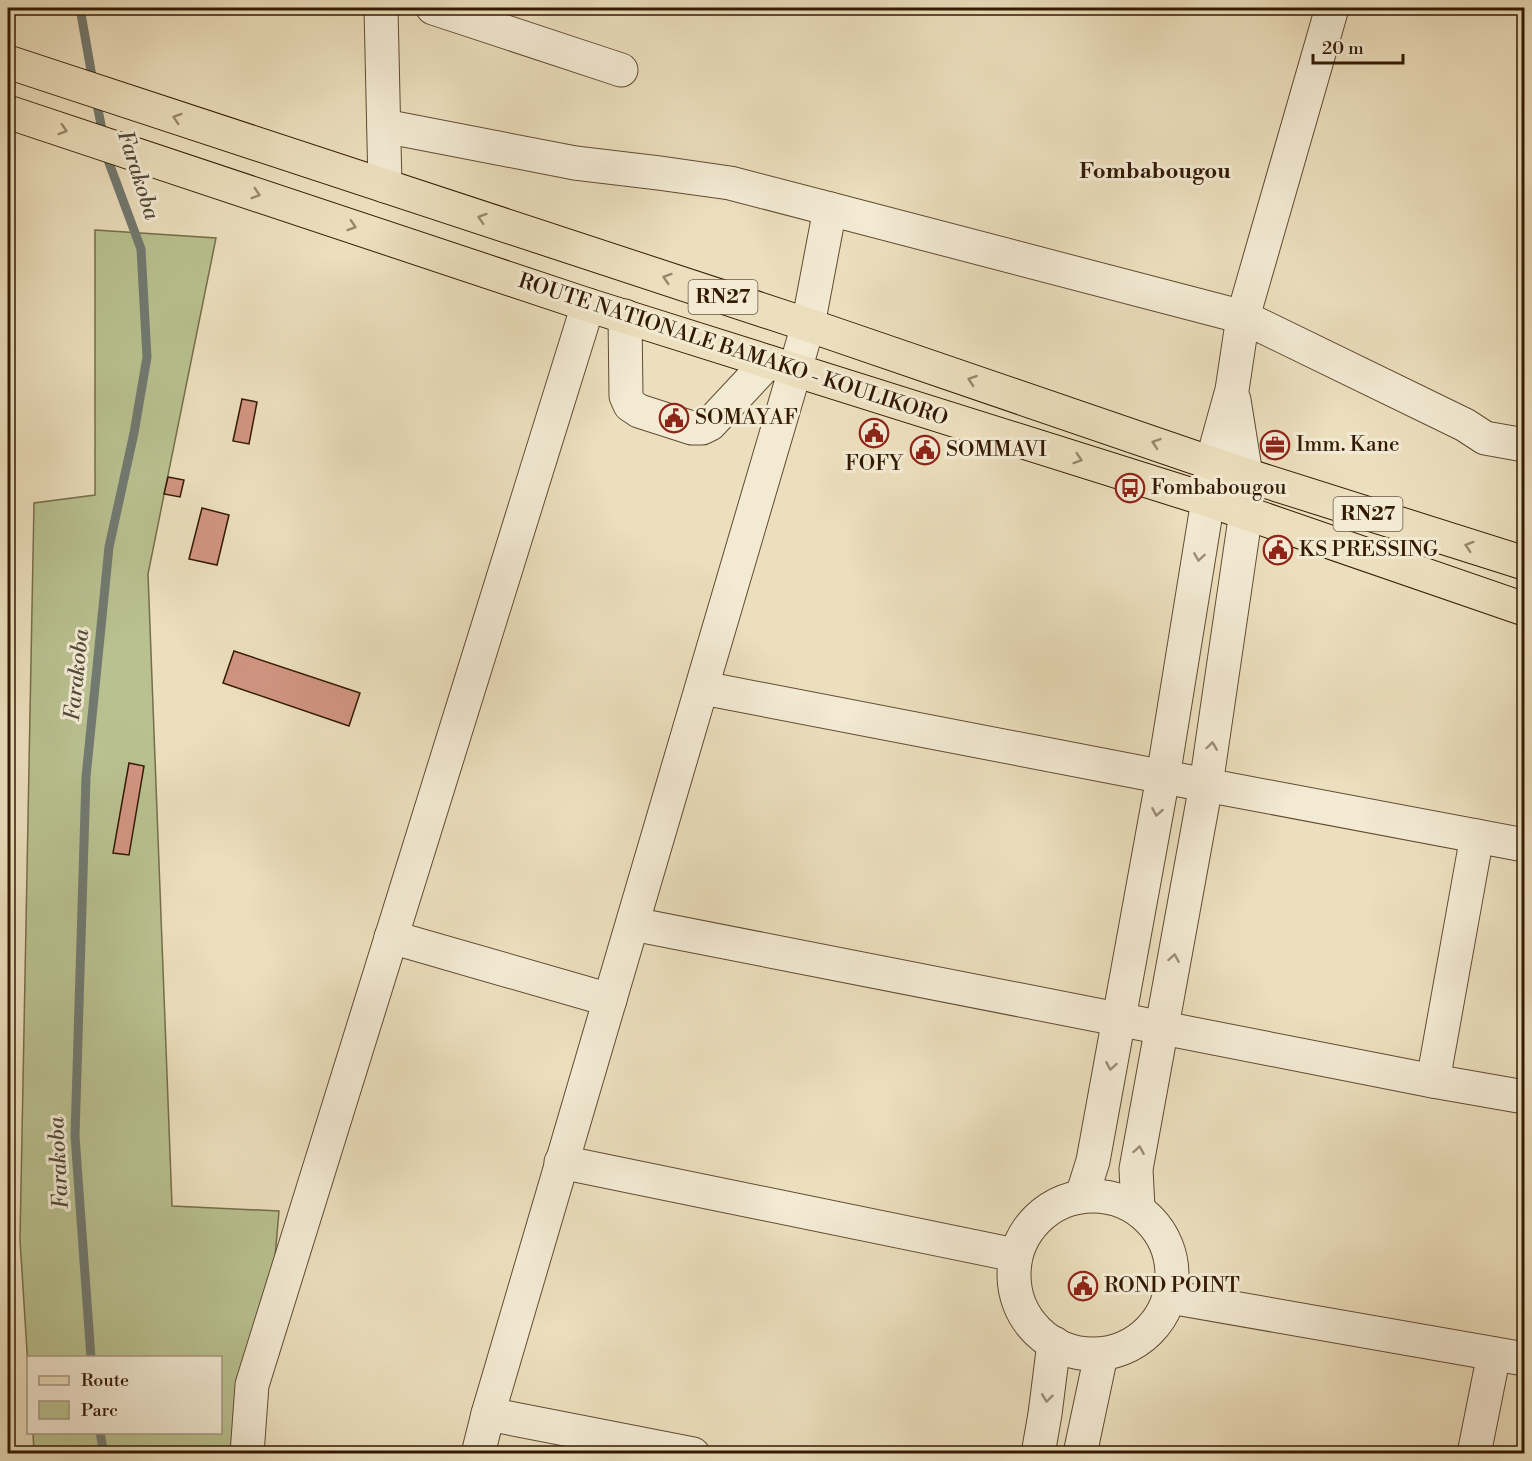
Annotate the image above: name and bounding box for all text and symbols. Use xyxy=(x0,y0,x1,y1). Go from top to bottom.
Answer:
scale bar xyxy=(1313,27,1403,65)
text: 20 m xyxy=(1322,37,1364,60)
one-way arrow xyxy=(172,112,183,125)
one-way arrow xyxy=(57,123,68,136)
water label: Farakoba xyxy=(111,127,165,224)
district label: Fombabougou xyxy=(1079,158,1231,185)
one-way arrow xyxy=(250,187,261,200)
one-way arrow xyxy=(477,212,488,225)
one-way arrow xyxy=(346,219,357,232)
street label: ROUTE NATIONALE BAMAKO - KOULIKORO xyxy=(515,268,951,432)
one-way arrow xyxy=(662,273,673,286)
road number: RN27 xyxy=(688,280,758,314)
one-way arrow xyxy=(967,375,978,388)
public building icon: SOMAYAF xyxy=(658,402,690,434)
place label: SOMAYAF xyxy=(695,405,798,431)
public building icon: FOFY xyxy=(858,417,890,449)
office icon: Imm. Kane xyxy=(1259,429,1291,461)
place label: Imm. Kane xyxy=(1296,432,1400,458)
public building icon: SOMMAVI xyxy=(909,434,941,466)
place label: SOMMAVI xyxy=(946,437,1047,463)
one-way arrow xyxy=(1151,438,1162,451)
place label: FOFY xyxy=(845,451,904,477)
one-way arrow xyxy=(1072,452,1083,464)
bus stop icon: Fombabougou xyxy=(1114,472,1146,504)
place label: Fombabougou xyxy=(1151,475,1287,501)
road number: RN27 xyxy=(1334,497,1402,531)
public building icon: KS PRESSING xyxy=(1262,534,1294,566)
place label: KS PRESSING xyxy=(1299,537,1439,563)
one-way arrow xyxy=(1464,541,1475,553)
one-way arrow xyxy=(1193,553,1205,562)
water label: Farakoba xyxy=(59,627,95,722)
one-way arrow xyxy=(1205,741,1217,750)
one-way arrow xyxy=(1151,807,1164,817)
one-way arrow xyxy=(1168,954,1180,963)
one-way arrow xyxy=(1105,1061,1118,1071)
water label: Farakoba xyxy=(43,1116,75,1210)
one-way arrow xyxy=(1132,1146,1145,1156)
public building icon: ROND POINT xyxy=(1067,1270,1099,1302)
place label: ROND POINT xyxy=(1104,1273,1240,1299)
legend xyxy=(27,1356,222,1434)
text: Route xyxy=(81,1369,129,1392)
one-way arrow xyxy=(1042,1394,1054,1403)
text: Parc xyxy=(81,1399,118,1422)

